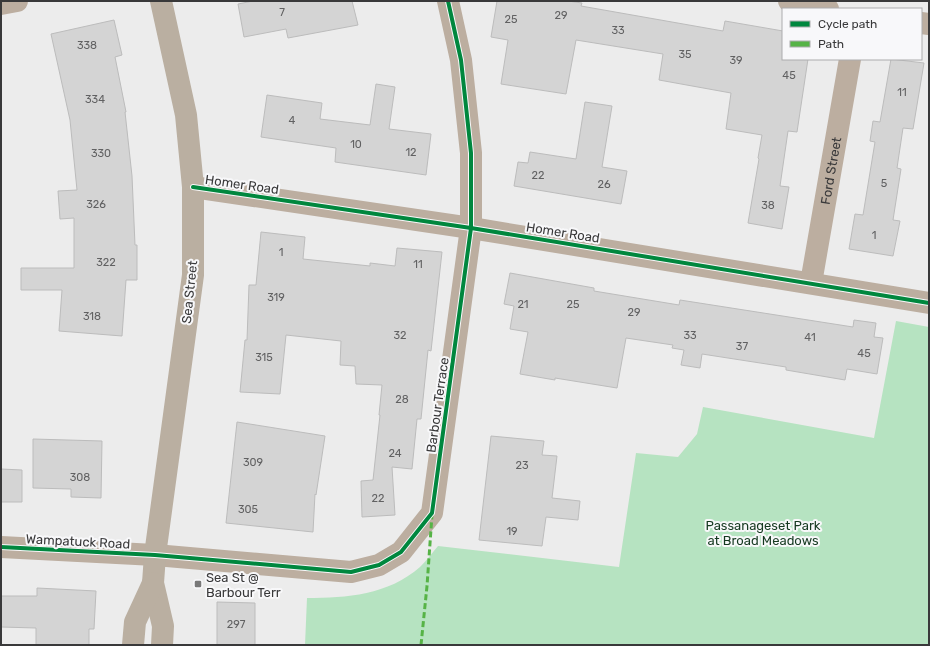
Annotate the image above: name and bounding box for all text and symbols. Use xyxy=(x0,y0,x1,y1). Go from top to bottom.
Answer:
house number: 7 xyxy=(279,6,285,19)
legend xyxy=(782,8,922,60)
house number: 29 xyxy=(555,9,567,22)
house number: 25 xyxy=(505,13,518,26)
text: Cycle path xyxy=(818,17,877,31)
house number: 33 xyxy=(611,24,625,37)
text: Path xyxy=(818,37,844,51)
house number: 338 xyxy=(77,39,97,52)
house number: 35 xyxy=(678,48,692,61)
house number: 39 xyxy=(729,54,743,67)
house number: 45 xyxy=(782,69,796,82)
house number: 11 xyxy=(897,86,907,99)
house number: 334 xyxy=(85,93,105,106)
house number: 4 xyxy=(289,114,296,127)
street label: Ford Street xyxy=(818,136,844,206)
house number: 10 xyxy=(350,138,362,151)
house number: 12 xyxy=(405,146,417,159)
house number: 330 xyxy=(91,147,111,160)
house number: 22 xyxy=(532,169,544,182)
street label: Homer Road xyxy=(204,172,280,197)
house number: 5 xyxy=(881,177,888,190)
house number: 26 xyxy=(597,178,611,191)
house number: 326 xyxy=(86,198,106,211)
house number: 38 xyxy=(761,199,775,212)
street label: Homer Road xyxy=(525,219,601,246)
house number: 1 xyxy=(872,229,876,242)
house number: 1 xyxy=(279,246,283,259)
house number: 322 xyxy=(96,256,116,269)
house number: 11 xyxy=(413,258,423,271)
street label: Sea Street xyxy=(179,260,200,324)
house number: 319 xyxy=(267,291,285,304)
house number: 21 xyxy=(517,298,529,311)
house number: 25 xyxy=(567,298,580,311)
house number: 29 xyxy=(628,306,640,319)
house number: 318 xyxy=(83,310,101,323)
house number: 32 xyxy=(393,329,407,342)
house number: 33 xyxy=(683,329,697,342)
house number: 41 xyxy=(804,331,816,344)
house number: 37 xyxy=(736,340,748,353)
house number: 45 xyxy=(857,347,871,360)
house number: 315 xyxy=(255,351,273,364)
street label: Barbour Terrace xyxy=(423,356,452,454)
house number: 28 xyxy=(395,393,409,406)
house number: 24 xyxy=(388,447,402,460)
house number: 309 xyxy=(243,456,263,469)
house number: 23 xyxy=(515,459,529,472)
house number: 308 xyxy=(70,471,90,484)
house number: 22 xyxy=(372,492,384,505)
house number: 305 xyxy=(238,503,259,516)
park label: Passanageset Park at Broad Meadows xyxy=(705,518,821,548)
house number: 19 xyxy=(506,525,518,538)
street label: Wampatuck Road xyxy=(25,531,130,552)
place label: Sea St @ Barbour Terr xyxy=(206,570,281,600)
marker: Sea St @ Barbour Terr xyxy=(193,579,203,589)
house number: 297 xyxy=(227,618,246,631)

